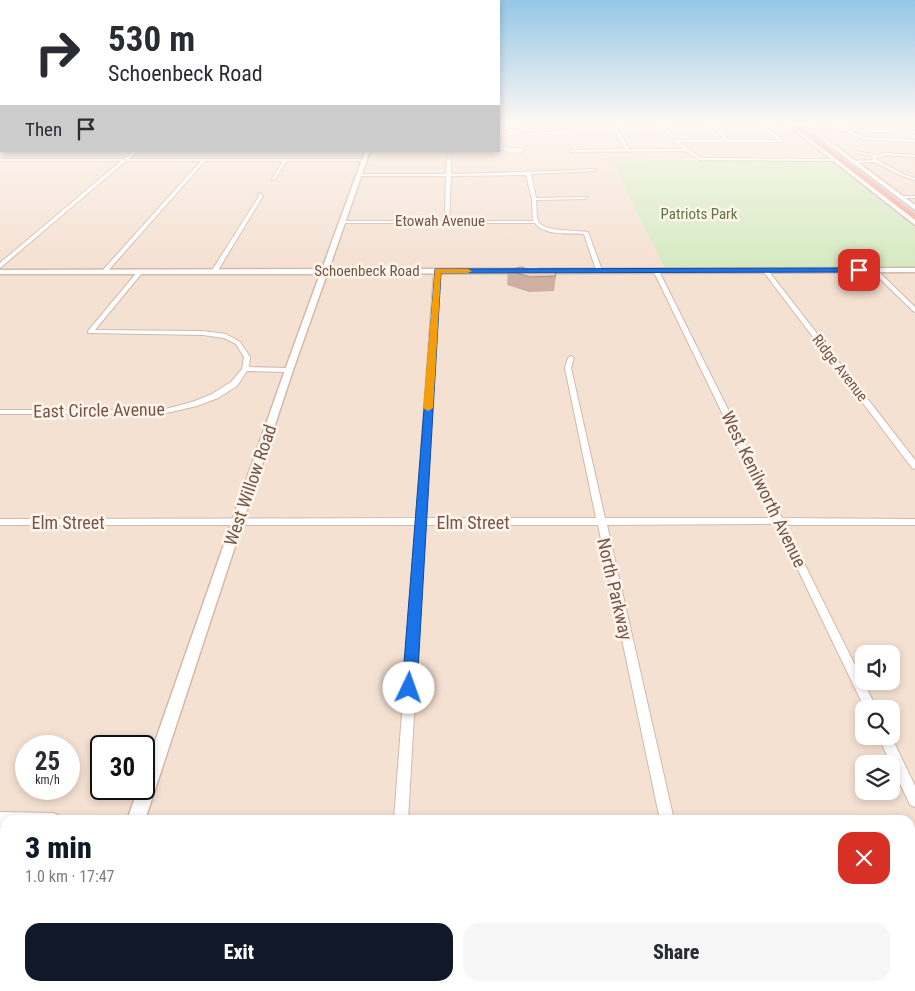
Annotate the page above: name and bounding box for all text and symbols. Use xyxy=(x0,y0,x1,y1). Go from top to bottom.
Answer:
text: 530 m xyxy=(108,19,195,60)
icon: right xyxy=(25,20,90,85)
text: Schoenbeck Road xyxy=(108,61,263,86)
icon: arrive xyxy=(72,115,100,143)
text: Then xyxy=(25,118,62,141)
park label: Patriots Park xyxy=(661,205,738,223)
street label: Etowah Avenue xyxy=(395,212,485,230)
pin xyxy=(838,249,880,291)
icon: arrive xyxy=(845,256,873,284)
street label: Schoenbeck Road xyxy=(314,262,420,280)
street label: Ridge Avenue xyxy=(808,331,872,405)
street label: East Circle Avenue xyxy=(33,398,165,422)
street label: West Kenilworth Avenue xyxy=(717,407,811,571)
street label: West Willow Road xyxy=(219,422,281,548)
street label: Elm Street xyxy=(32,512,104,533)
street label: Elm Street xyxy=(437,512,509,533)
street label: North Parkway xyxy=(593,536,637,643)
map controls xyxy=(855,645,900,800)
button: sound xyxy=(855,645,900,690)
position arrow xyxy=(382,661,434,713)
button: search xyxy=(855,700,900,745)
speed limit sign: 30 xyxy=(90,735,155,800)
text: 25 xyxy=(35,747,60,776)
button: layers xyxy=(855,755,900,800)
text: km/h xyxy=(35,773,60,787)
text: 3 min xyxy=(25,830,92,865)
button: close xyxy=(838,832,890,884)
text: 1.0 km · 17:47 xyxy=(25,867,115,886)
button: Exit xyxy=(25,923,453,981)
button: Share xyxy=(463,923,890,981)

